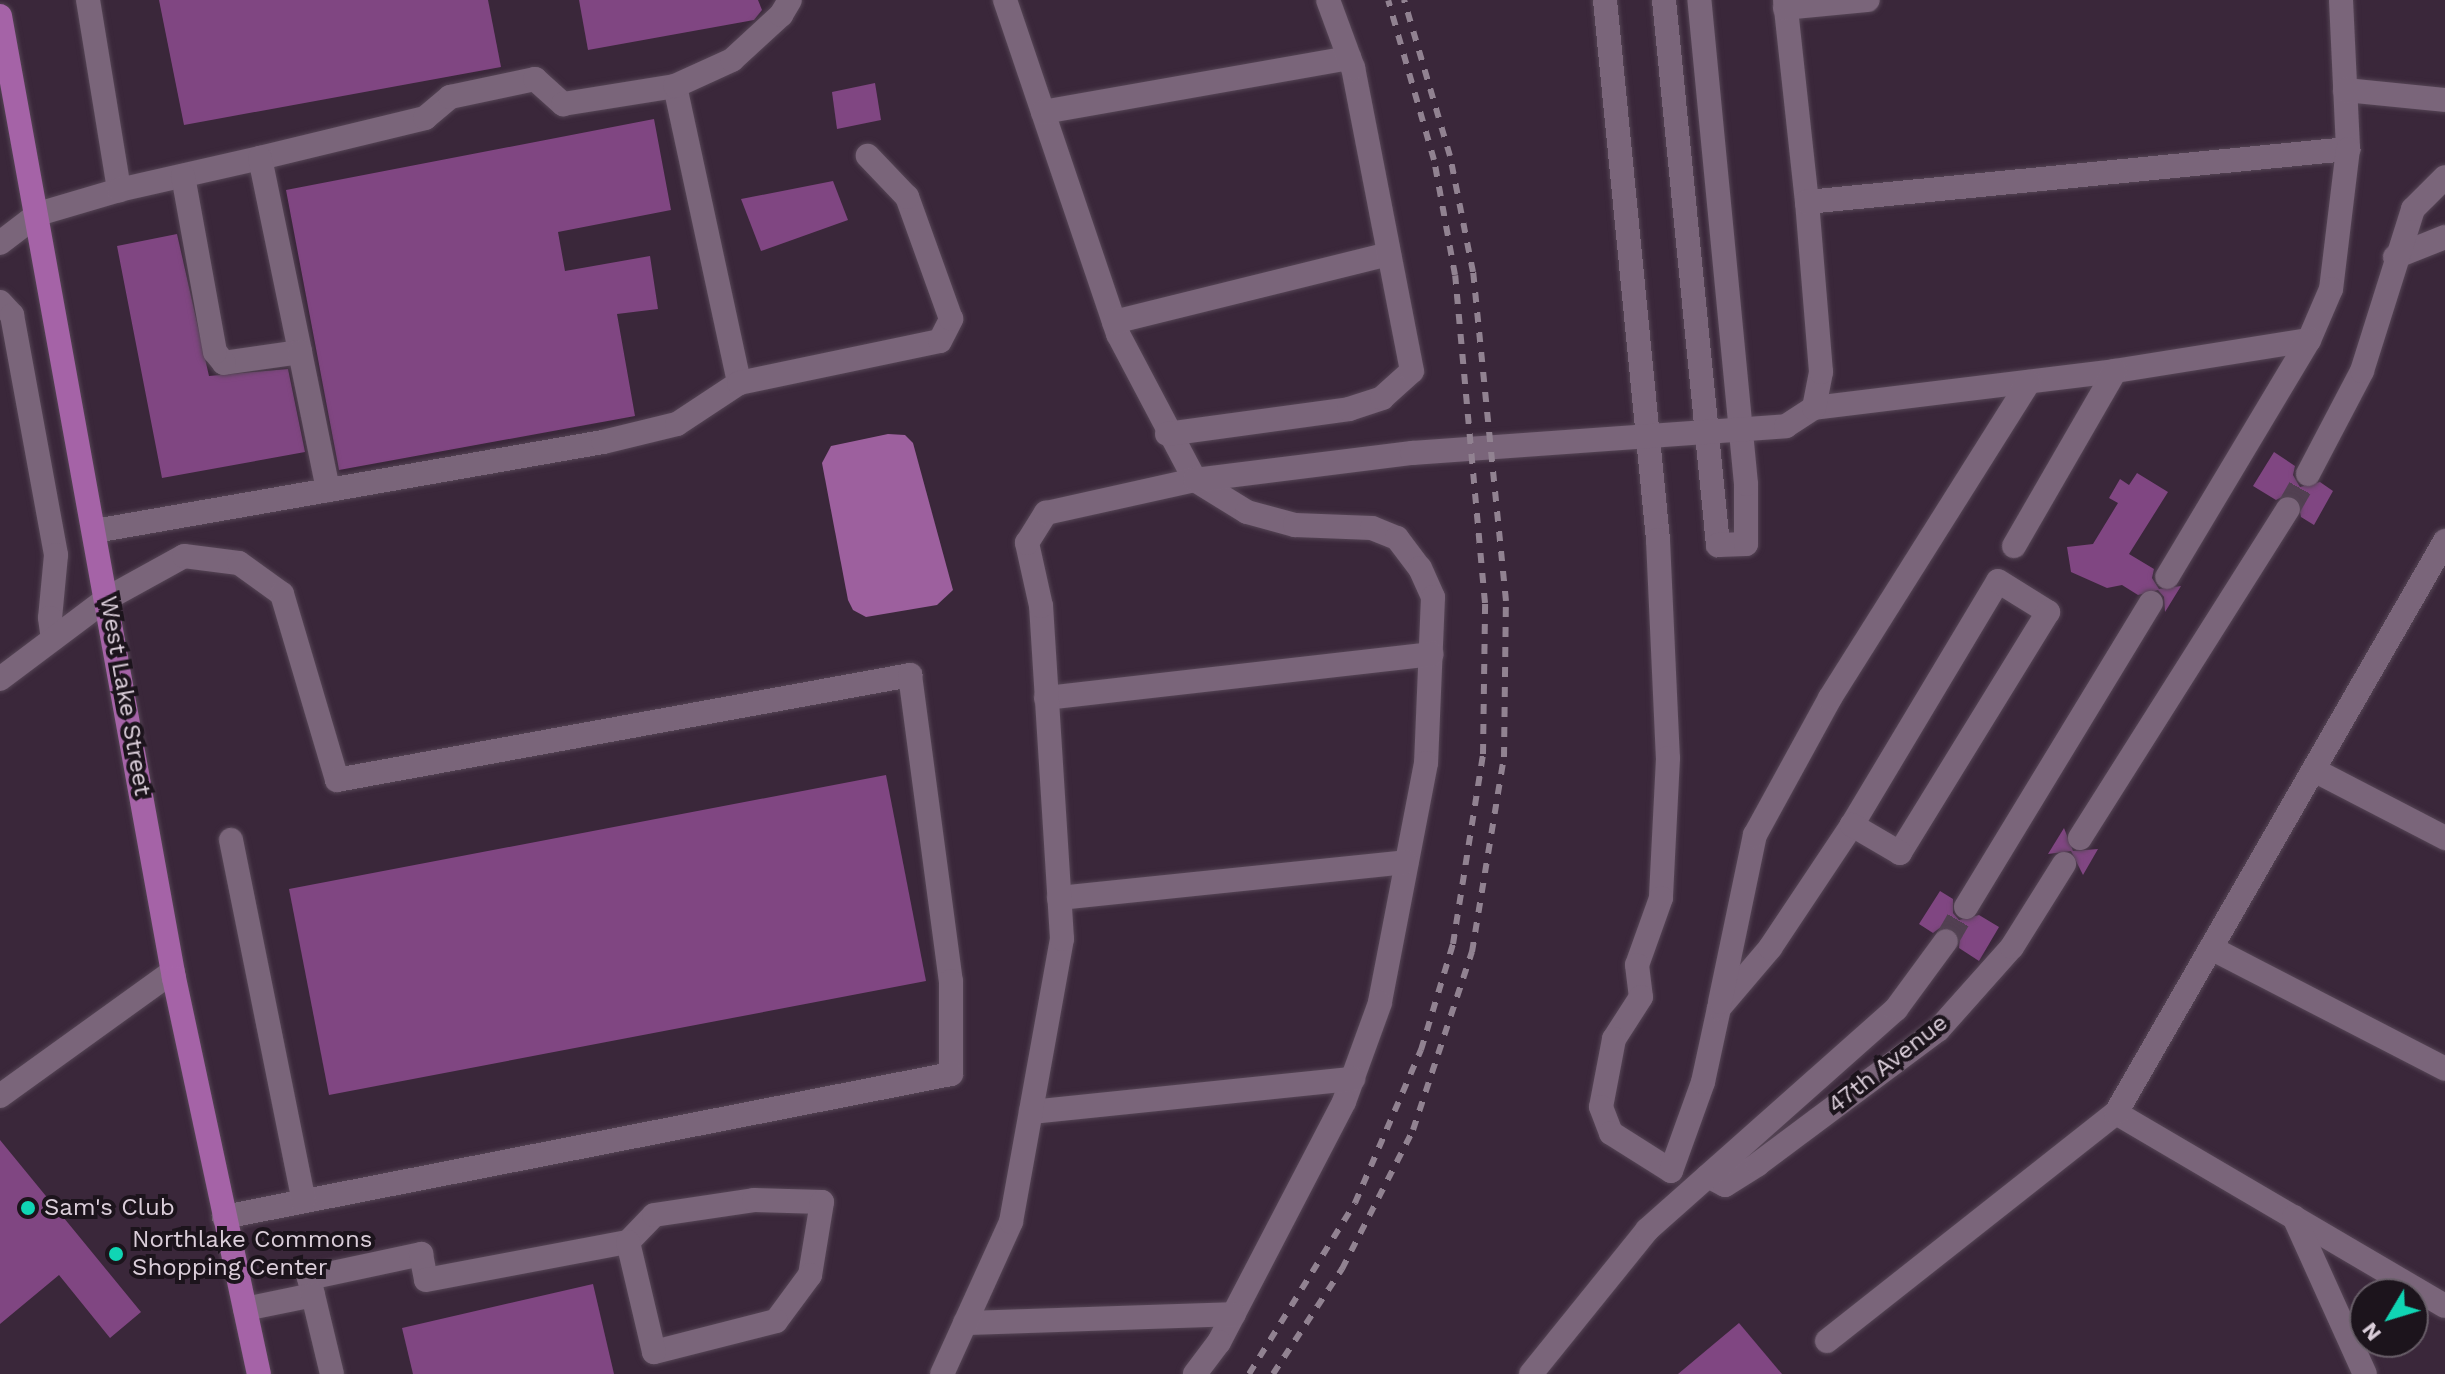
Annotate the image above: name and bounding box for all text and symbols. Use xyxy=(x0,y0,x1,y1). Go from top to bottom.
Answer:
street label: West Lake Street xyxy=(93,594,157,798)
street label: 47th Avenue xyxy=(1822,1008,1954,1120)
place label: Sam's Club xyxy=(44,1194,175,1222)
marker: Sam's Club xyxy=(19,1199,37,1217)
place label: Northlake Commons Shopping Center xyxy=(132,1226,372,1282)
marker: Northlake Commons Shopping Center xyxy=(107,1245,125,1263)
north arrow xyxy=(2349,1278,2429,1358)
text: N xyxy=(2356,1318,2386,1346)

